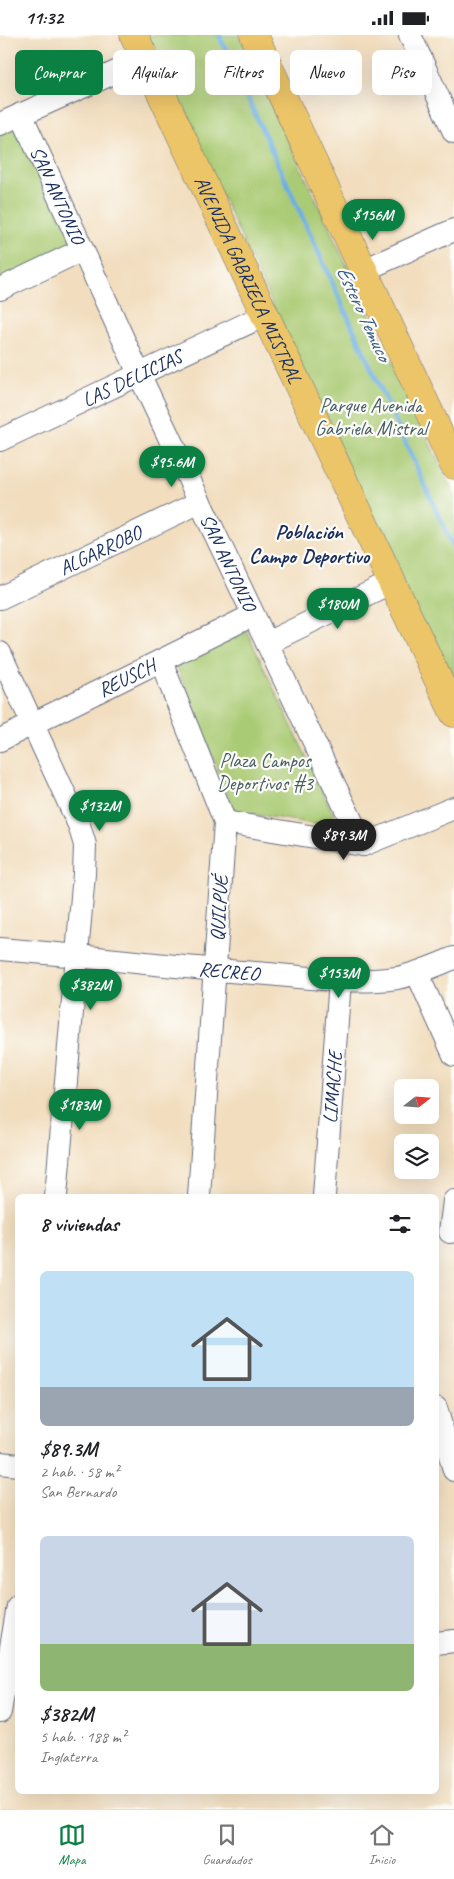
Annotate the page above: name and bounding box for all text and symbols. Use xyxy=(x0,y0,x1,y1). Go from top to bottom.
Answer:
text: 11:32 xyxy=(25,6,63,30)
chip: Comprar xyxy=(15,50,103,95)
chip: Alquilar xyxy=(113,50,195,95)
chip: Filtros xyxy=(205,50,280,95)
chip: Nuevo xyxy=(290,50,362,95)
chip: Piso xyxy=(372,50,432,95)
street label: SAN ANTONIO xyxy=(25,142,92,250)
street label: AVENIDA GABRIELA MISTRAL xyxy=(189,172,308,388)
pin: $156M xyxy=(338,199,408,241)
text: $156M xyxy=(353,205,393,225)
water label: Estero Temuco xyxy=(331,261,399,368)
street label: LAS DELICIAS xyxy=(78,342,189,412)
park label: Parque Avenida Gabriela Mistral xyxy=(315,393,431,441)
pin: $95.6M xyxy=(131,445,213,488)
text: $95.6M xyxy=(150,452,194,472)
street label: SAN ANTONIO xyxy=(195,510,263,617)
street label: ALGARROBO xyxy=(55,519,147,580)
district label: Población Campo Deportivo xyxy=(249,519,370,569)
pin: $180M xyxy=(303,587,373,630)
text: $180M xyxy=(318,594,358,614)
street label: REUSCH xyxy=(94,651,163,702)
park label: Plaza Campos Deportivos #3 xyxy=(217,748,315,796)
pin: $132M xyxy=(65,789,135,832)
text: $132M xyxy=(80,796,120,816)
pin: $89.3M xyxy=(303,819,385,861)
text: $89.3M xyxy=(322,825,366,845)
street label: QUILPUÉ xyxy=(204,872,234,942)
street label: RECREO xyxy=(198,956,262,986)
pin: $153M xyxy=(304,957,374,999)
text: $153M xyxy=(319,963,359,983)
pin: $382M xyxy=(56,969,126,1011)
text: $382M xyxy=(71,975,111,995)
street label: LIMACHE xyxy=(317,1047,347,1124)
north arrow xyxy=(394,1079,439,1124)
map controls xyxy=(394,1079,439,1179)
pin: $183M xyxy=(45,1089,115,1131)
text: $183M xyxy=(60,1095,100,1115)
button: layers xyxy=(394,1134,439,1179)
icon: filters xyxy=(386,1210,414,1238)
text: 8 viviendas xyxy=(40,1211,119,1237)
icon: home xyxy=(182,1304,272,1394)
text: $89.3M xyxy=(40,1436,97,1462)
text: 2 hab. · 58 m² xyxy=(40,1462,119,1482)
text: San Bernardo xyxy=(40,1482,116,1502)
icon: home xyxy=(182,1569,272,1659)
text: $382M xyxy=(40,1701,93,1727)
text: 5 hab. · 188 m² xyxy=(40,1727,126,1747)
text: Inglaterra xyxy=(40,1747,97,1767)
tab: Mapa xyxy=(58,1821,86,1868)
tab: Guardados xyxy=(202,1821,252,1868)
tab: Inicio xyxy=(368,1821,396,1868)

